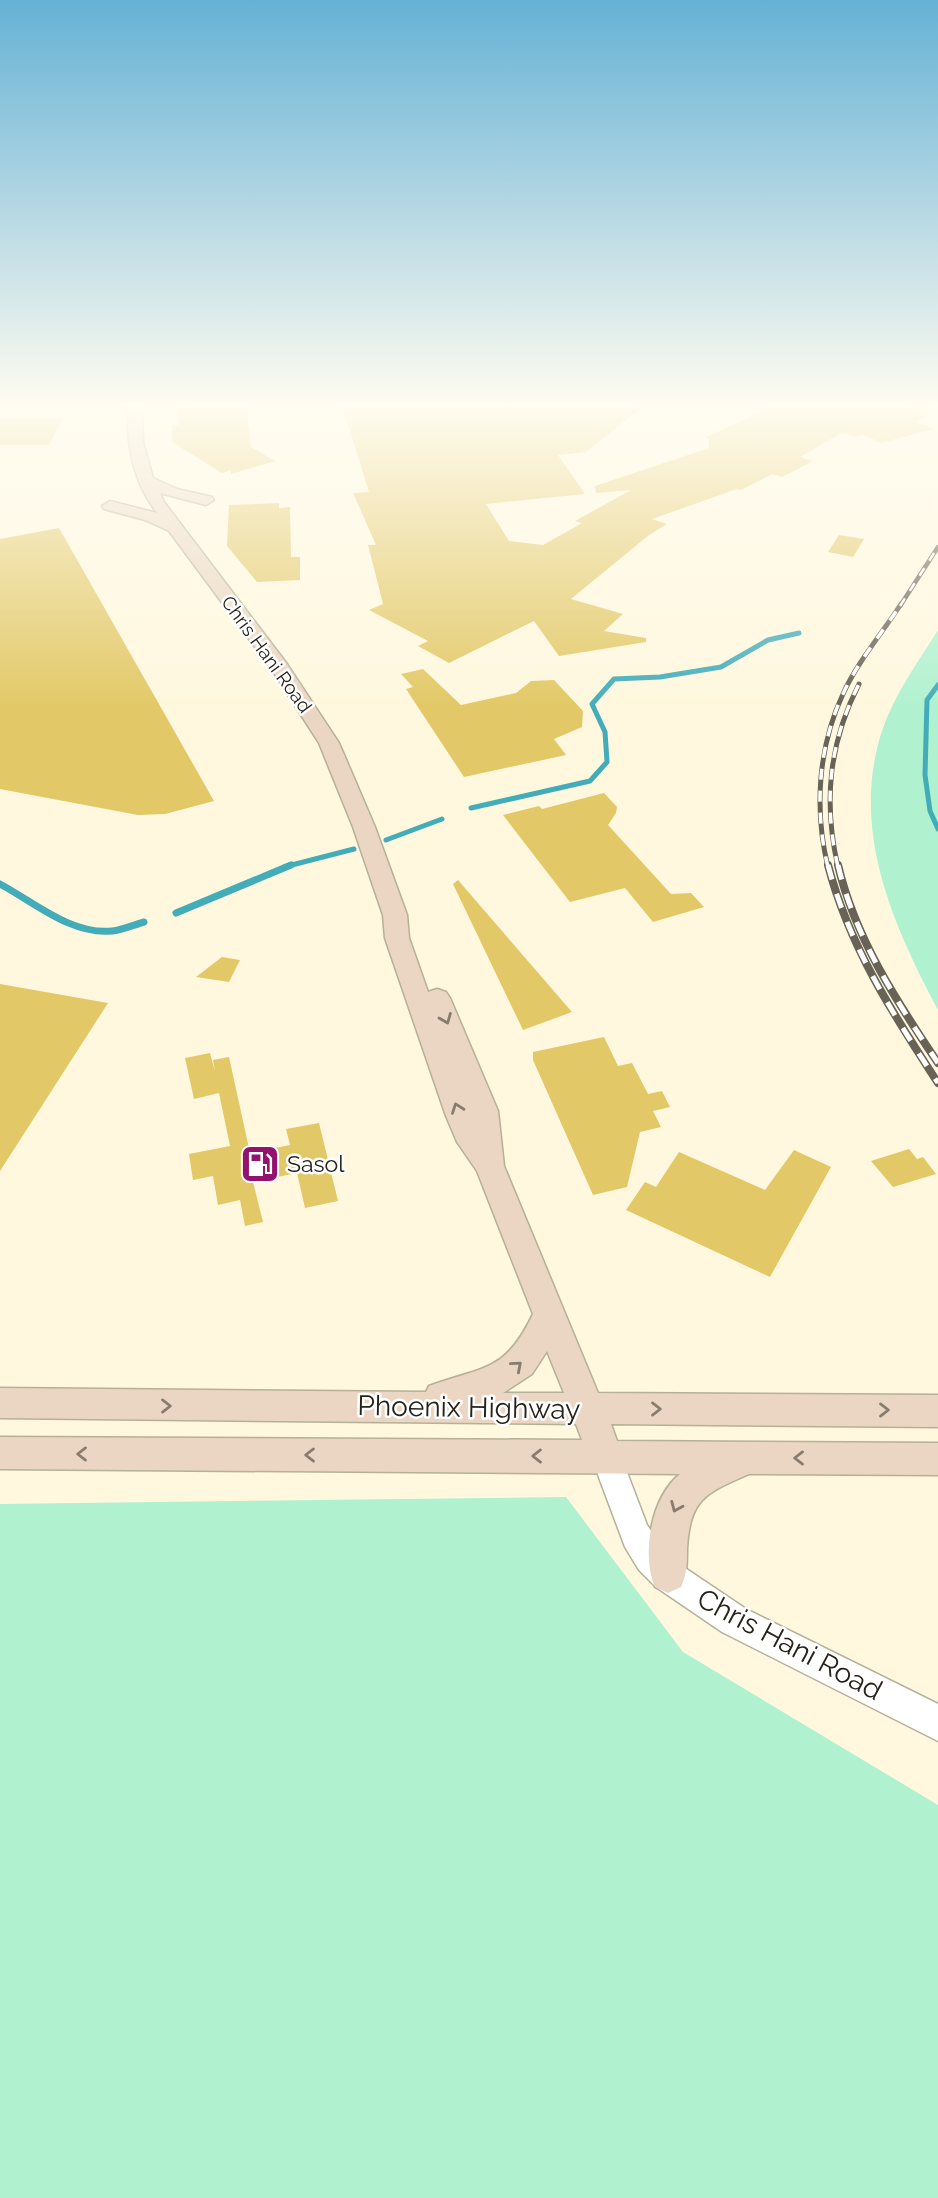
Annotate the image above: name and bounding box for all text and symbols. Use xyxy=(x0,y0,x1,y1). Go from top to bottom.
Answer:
street label: Chris Hani Road xyxy=(217,591,317,717)
one-way arrow xyxy=(438,1012,452,1024)
one-way arrow xyxy=(452,1103,466,1115)
fuel station icon: Sasol xyxy=(239,1143,281,1185)
place label: Sasol xyxy=(287,1150,345,1177)
one-way arrow xyxy=(509,1362,522,1374)
street label: Phoenix Highway xyxy=(357,1389,581,1426)
one-way arrow xyxy=(161,1398,172,1414)
one-way arrow xyxy=(651,1401,662,1417)
one-way arrow xyxy=(879,1402,889,1418)
one-way arrow xyxy=(77,1446,88,1461)
one-way arrow xyxy=(304,1447,315,1463)
one-way arrow xyxy=(532,1448,542,1464)
one-way arrow xyxy=(793,1450,804,1466)
one-way arrow xyxy=(670,1500,684,1512)
street label: Chris Hani Road xyxy=(692,1582,888,1707)

